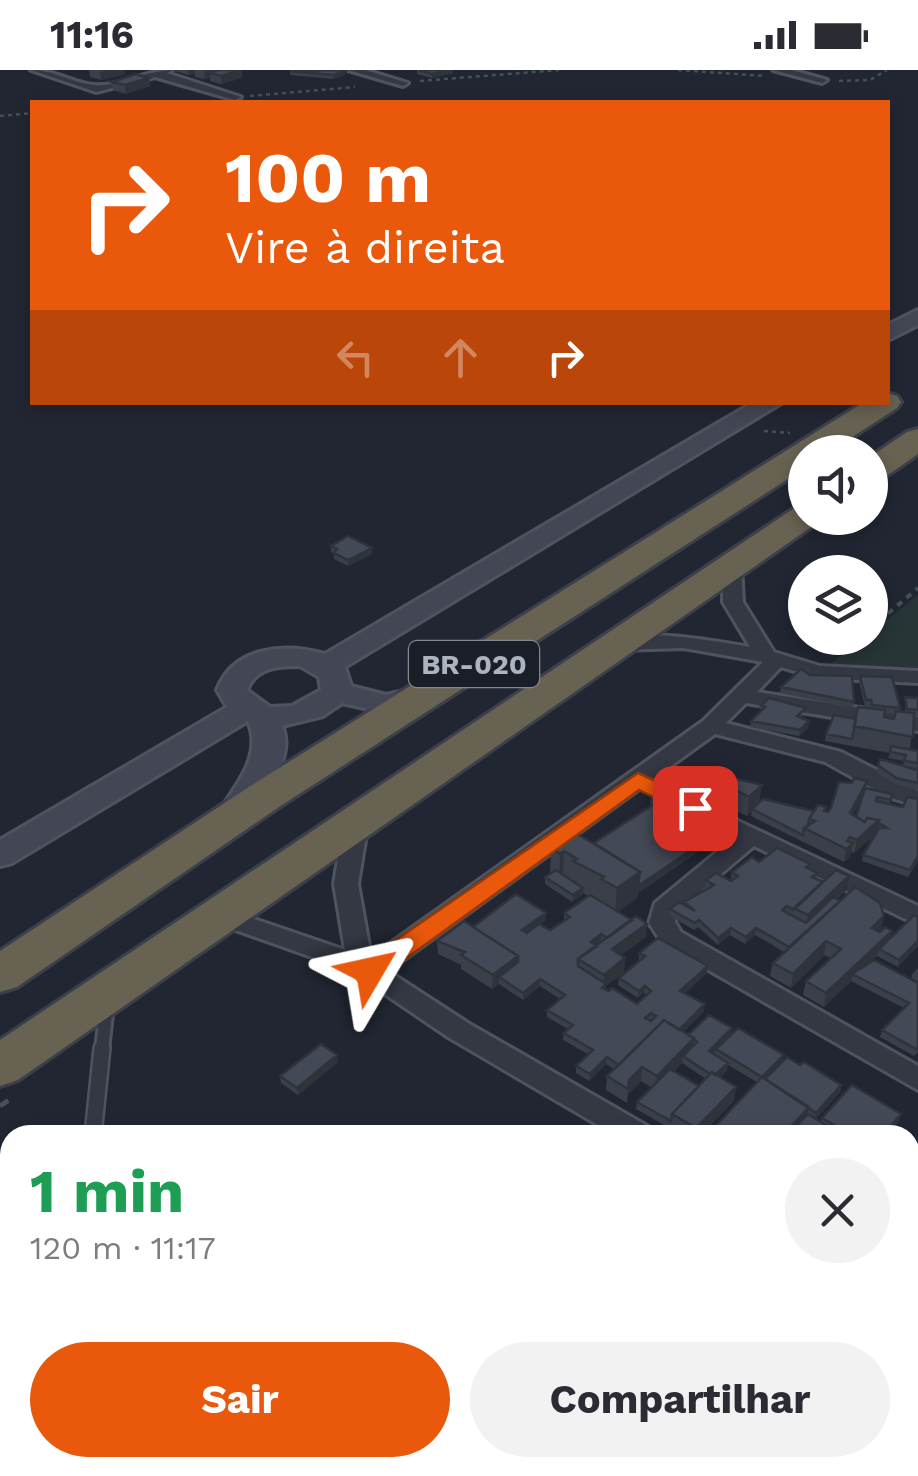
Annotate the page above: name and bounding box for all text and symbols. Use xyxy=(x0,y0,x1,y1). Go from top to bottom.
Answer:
text: 11:16 xyxy=(50,13,134,57)
text: 100 m xyxy=(225,137,431,219)
icon: right xyxy=(60,140,190,270)
text: Vire à direita xyxy=(225,221,505,274)
icon: left xyxy=(328,330,383,385)
icon: ahead xyxy=(433,330,488,385)
icon: right xyxy=(538,330,593,385)
map controls xyxy=(788,435,888,655)
button: sound xyxy=(788,435,888,535)
button: layers xyxy=(788,555,888,655)
road number: BR-020 xyxy=(409,641,539,687)
pin xyxy=(653,766,738,851)
icon: arrive xyxy=(668,781,723,836)
position arrow xyxy=(318,919,422,1023)
text: 1 min xyxy=(30,1156,184,1227)
button: close xyxy=(785,1158,890,1263)
text: 120 m · 11:17 xyxy=(30,1229,216,1267)
button: Sair xyxy=(30,1342,450,1457)
button: Compartilhar xyxy=(470,1342,890,1457)

